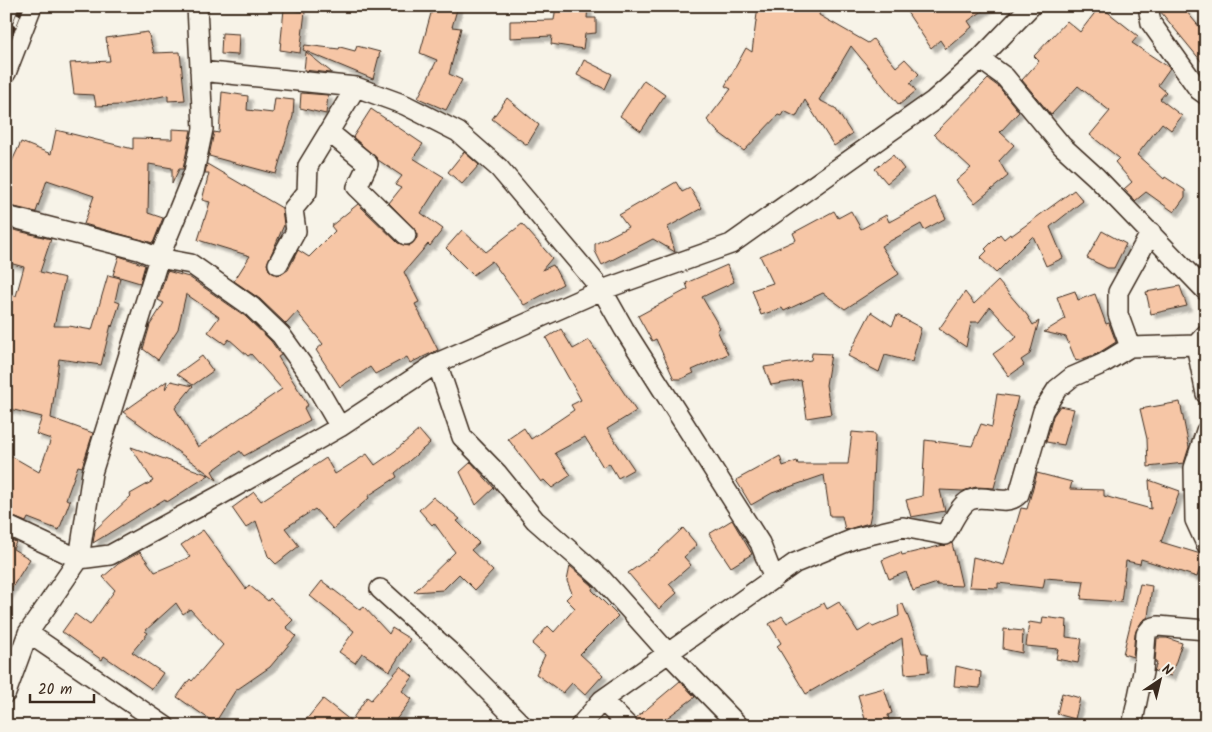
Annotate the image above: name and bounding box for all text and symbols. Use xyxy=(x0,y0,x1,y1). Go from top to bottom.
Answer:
north arrow xyxy=(1134,654,1184,704)
text: N xyxy=(1157,659,1177,682)
scale bar xyxy=(30,672,94,704)
text: 20 m xyxy=(38,678,72,702)

